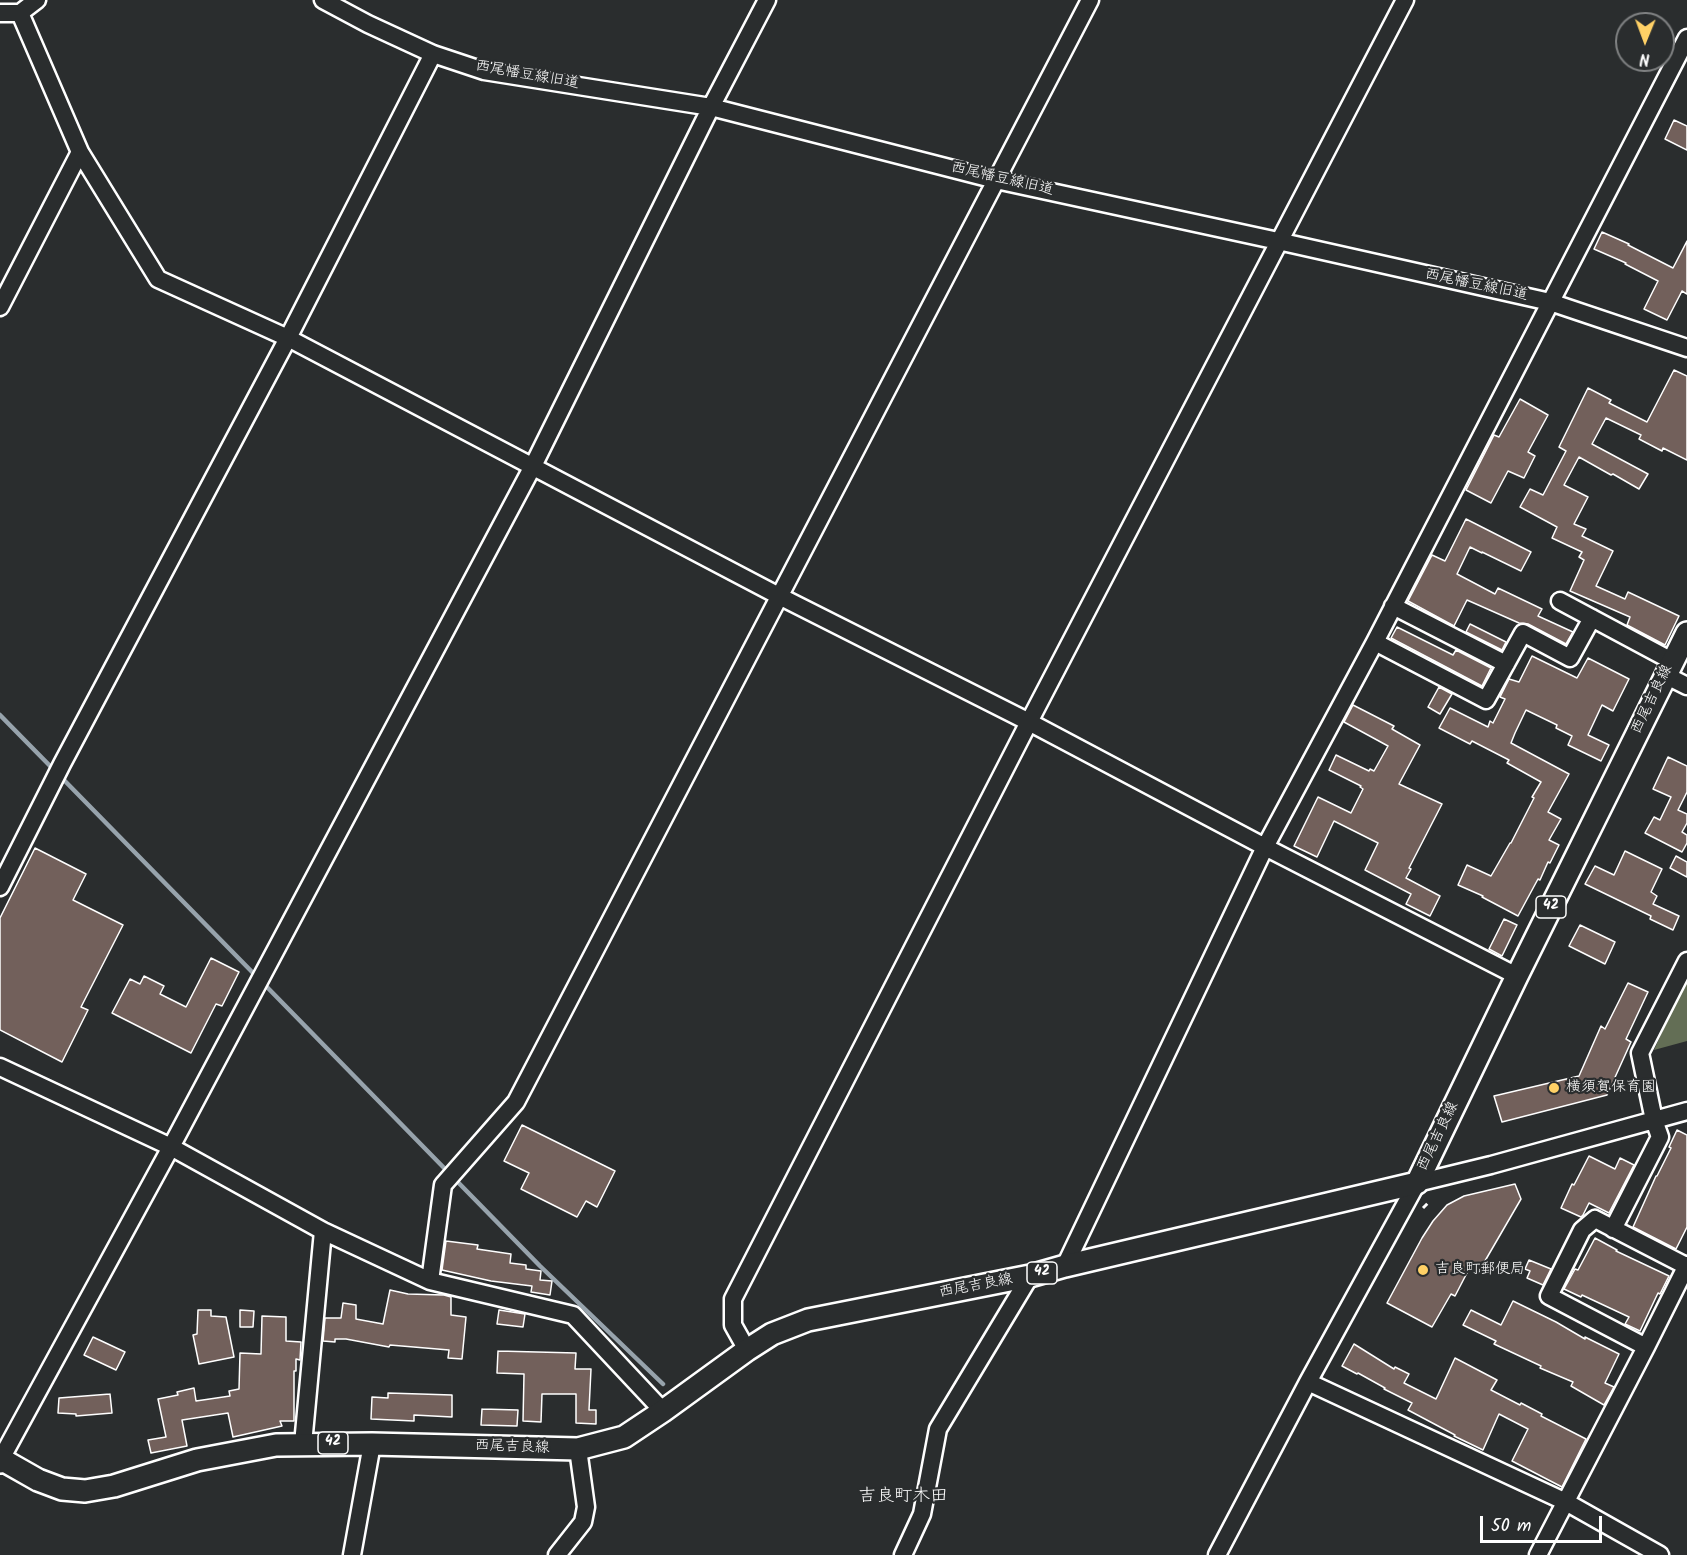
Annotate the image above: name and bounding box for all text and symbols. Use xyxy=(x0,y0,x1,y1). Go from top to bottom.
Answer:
north arrow xyxy=(1615,12,1675,72)
text: N xyxy=(1639,46,1650,71)
street label: 西尾幡豆線旧道 xyxy=(474,58,580,94)
street label: 西尾幡豆線旧道 xyxy=(949,159,1055,201)
street label: 西尾幡豆線旧道 xyxy=(1423,266,1529,306)
street label: 西尾吉良線 xyxy=(1628,662,1678,738)
road number: 42 xyxy=(1536,896,1566,918)
place label: 横須賀保育園 xyxy=(1566,1079,1656,1097)
marker: 横須賀保育園 xyxy=(1547,1081,1561,1095)
street label: 西尾吉良線 xyxy=(1414,1099,1464,1175)
place label: 吉良町郵便局 xyxy=(1435,1261,1525,1279)
road number: 42 xyxy=(1027,1262,1057,1284)
marker: 吉良町郵便局 xyxy=(1416,1263,1430,1277)
street label: 西尾吉良線 xyxy=(937,1271,1015,1303)
road number: 42 xyxy=(318,1432,348,1454)
street label: 西尾吉良線 xyxy=(474,1438,550,1458)
district label: 吉良町木田 xyxy=(858,1487,948,1509)
scale bar xyxy=(1483,1504,1604,1542)
text: 50 m xyxy=(1491,1512,1531,1541)

